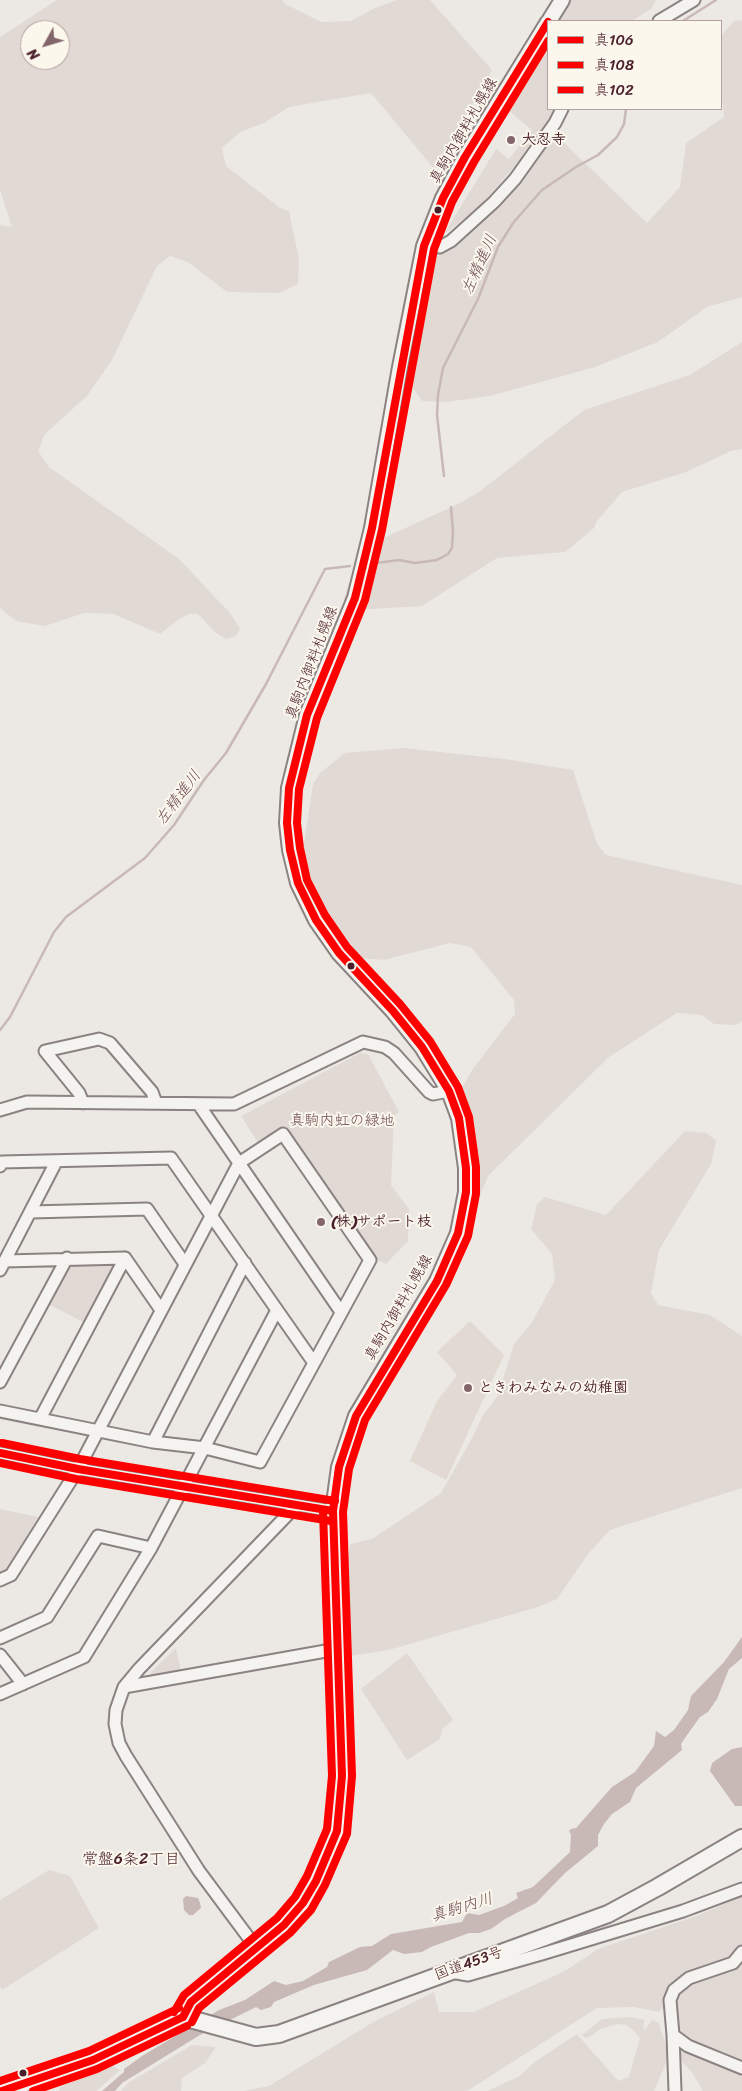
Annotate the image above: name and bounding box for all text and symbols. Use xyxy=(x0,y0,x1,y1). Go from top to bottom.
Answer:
north arrow xyxy=(20,20,70,70)
legend xyxy=(547,20,722,110)
text: 真106 xyxy=(594,27,633,53)
text: N xyxy=(21,42,47,66)
text: 真108 xyxy=(594,52,634,78)
street label: 真駒内御料札幌線 xyxy=(426,75,502,187)
text: 真102 xyxy=(594,77,634,103)
place label: 大忍寺 xyxy=(521,131,566,149)
marker: 大忍寺 xyxy=(505,134,517,146)
unlabelled marker xyxy=(433,205,443,215)
water label: 左精進川 xyxy=(458,232,502,298)
street label: 真駒内御料札幌線 xyxy=(282,604,342,722)
water label: 左精進川 xyxy=(152,767,206,829)
unlabelled marker xyxy=(346,961,356,971)
park label: 真駒内虹の緑地 xyxy=(290,1112,394,1130)
place label: (株)サポート枝 xyxy=(331,1213,432,1231)
marker: (株)サポート枝 xyxy=(315,1216,327,1228)
street label: 真駒内御料札幌線 xyxy=(361,1252,437,1364)
place label: ときわみなみの幼稚園 xyxy=(478,1379,628,1397)
marker: ときわみなみの幼稚園 xyxy=(462,1382,474,1394)
district label: 常盤6条2丁目 xyxy=(82,1850,180,1870)
water label: 真駒内川 xyxy=(429,1889,495,1927)
street label: 国道453号 xyxy=(432,1943,506,1985)
unlabelled marker xyxy=(18,2068,28,2078)

